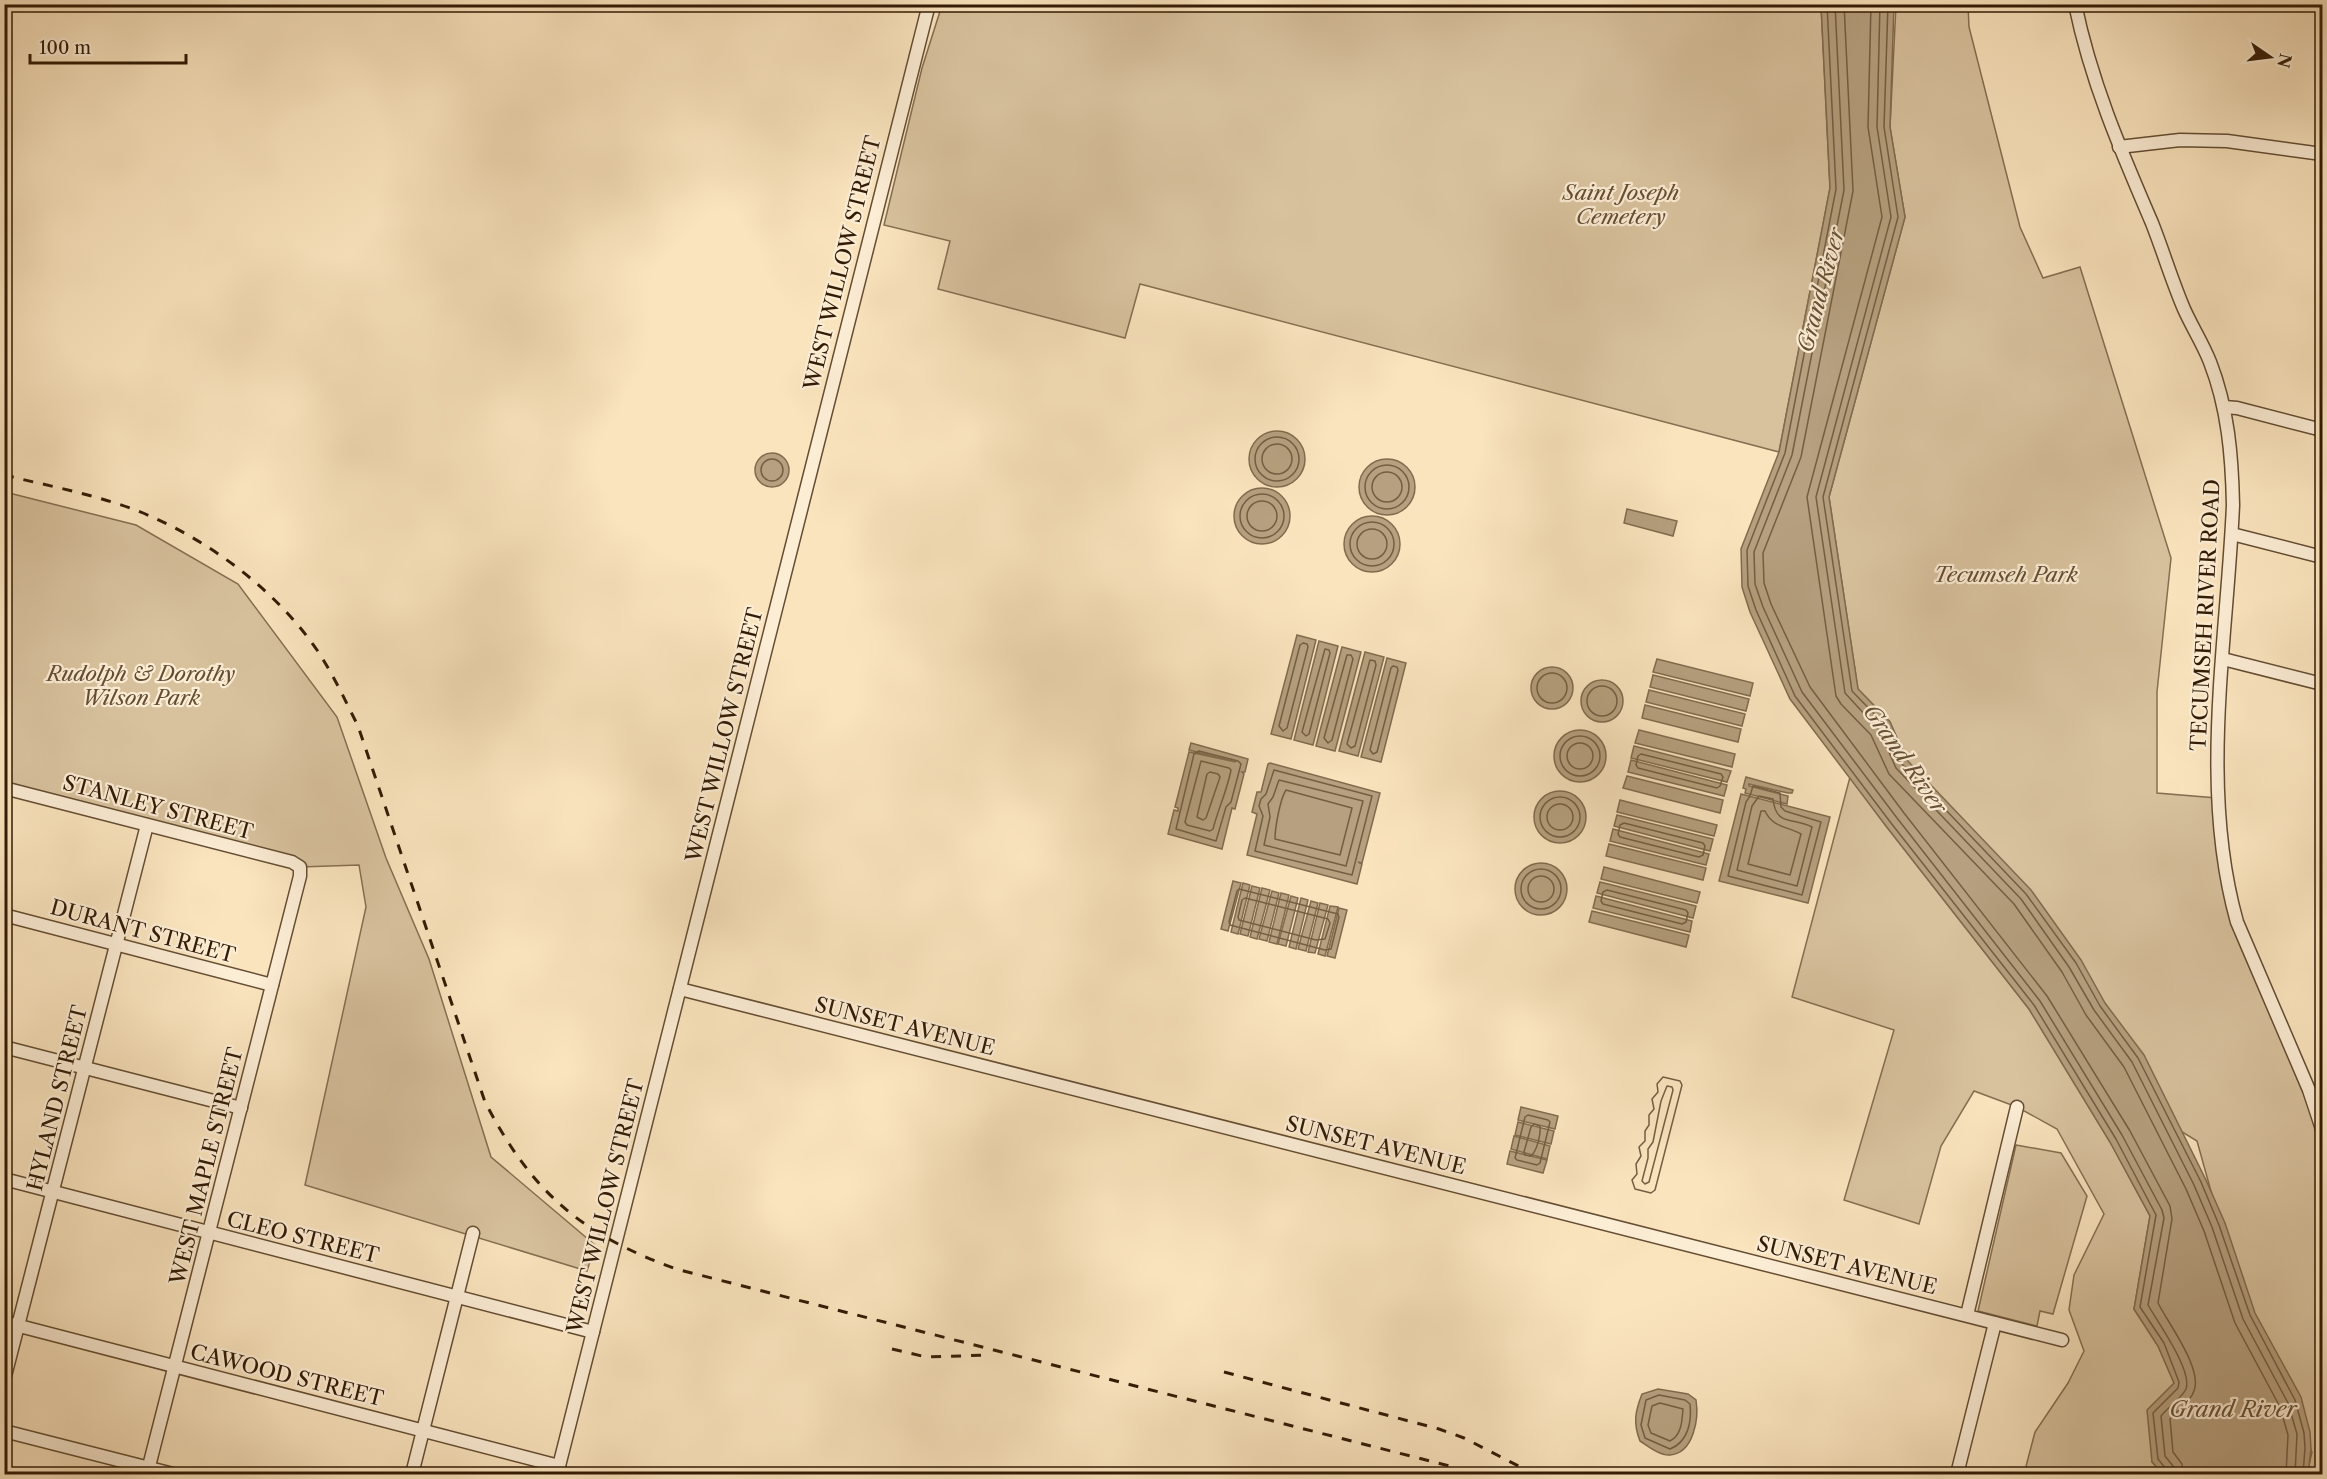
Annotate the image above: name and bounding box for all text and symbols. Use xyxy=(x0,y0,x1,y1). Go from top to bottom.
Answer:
scale bar xyxy=(30,27,186,65)
north arrow xyxy=(2240,27,2300,87)
text: 100 m xyxy=(39,37,91,59)
text: N xyxy=(2273,51,2296,70)
street label: WEST WILLOW STREET xyxy=(798,133,886,394)
park label: Saint Joseph Cemetery xyxy=(1561,180,1679,229)
water label: Grand River xyxy=(1791,223,1851,355)
street label: TECUMSEH RIVER ROAD xyxy=(2185,479,2225,751)
park label: Tecumseh Park xyxy=(1934,562,2078,587)
street label: WEST WILLOW STREET xyxy=(680,605,768,866)
park label: Rudolph & Dorothy Wilson Park xyxy=(45,661,236,710)
water label: Grand River xyxy=(1857,699,1954,820)
street label: STANLEY STREET xyxy=(60,770,256,844)
street label: DURANT STREET xyxy=(48,894,238,968)
street label: SUNSET AVENUE xyxy=(812,992,998,1060)
street label: HYLAND STREET xyxy=(22,1002,92,1193)
street label: WEST MAPLE STREET xyxy=(164,1045,248,1288)
street label: WEST WILLOW STREET xyxy=(561,1076,649,1337)
street label: SUNSET AVENUE xyxy=(1283,1111,1469,1179)
street label: CLEO STREET xyxy=(224,1206,382,1268)
street label: SUNSET AVENUE xyxy=(1754,1231,1940,1299)
street label: CAWOOD STREET xyxy=(188,1339,386,1411)
water label: Grand River xyxy=(2169,1396,2298,1423)

